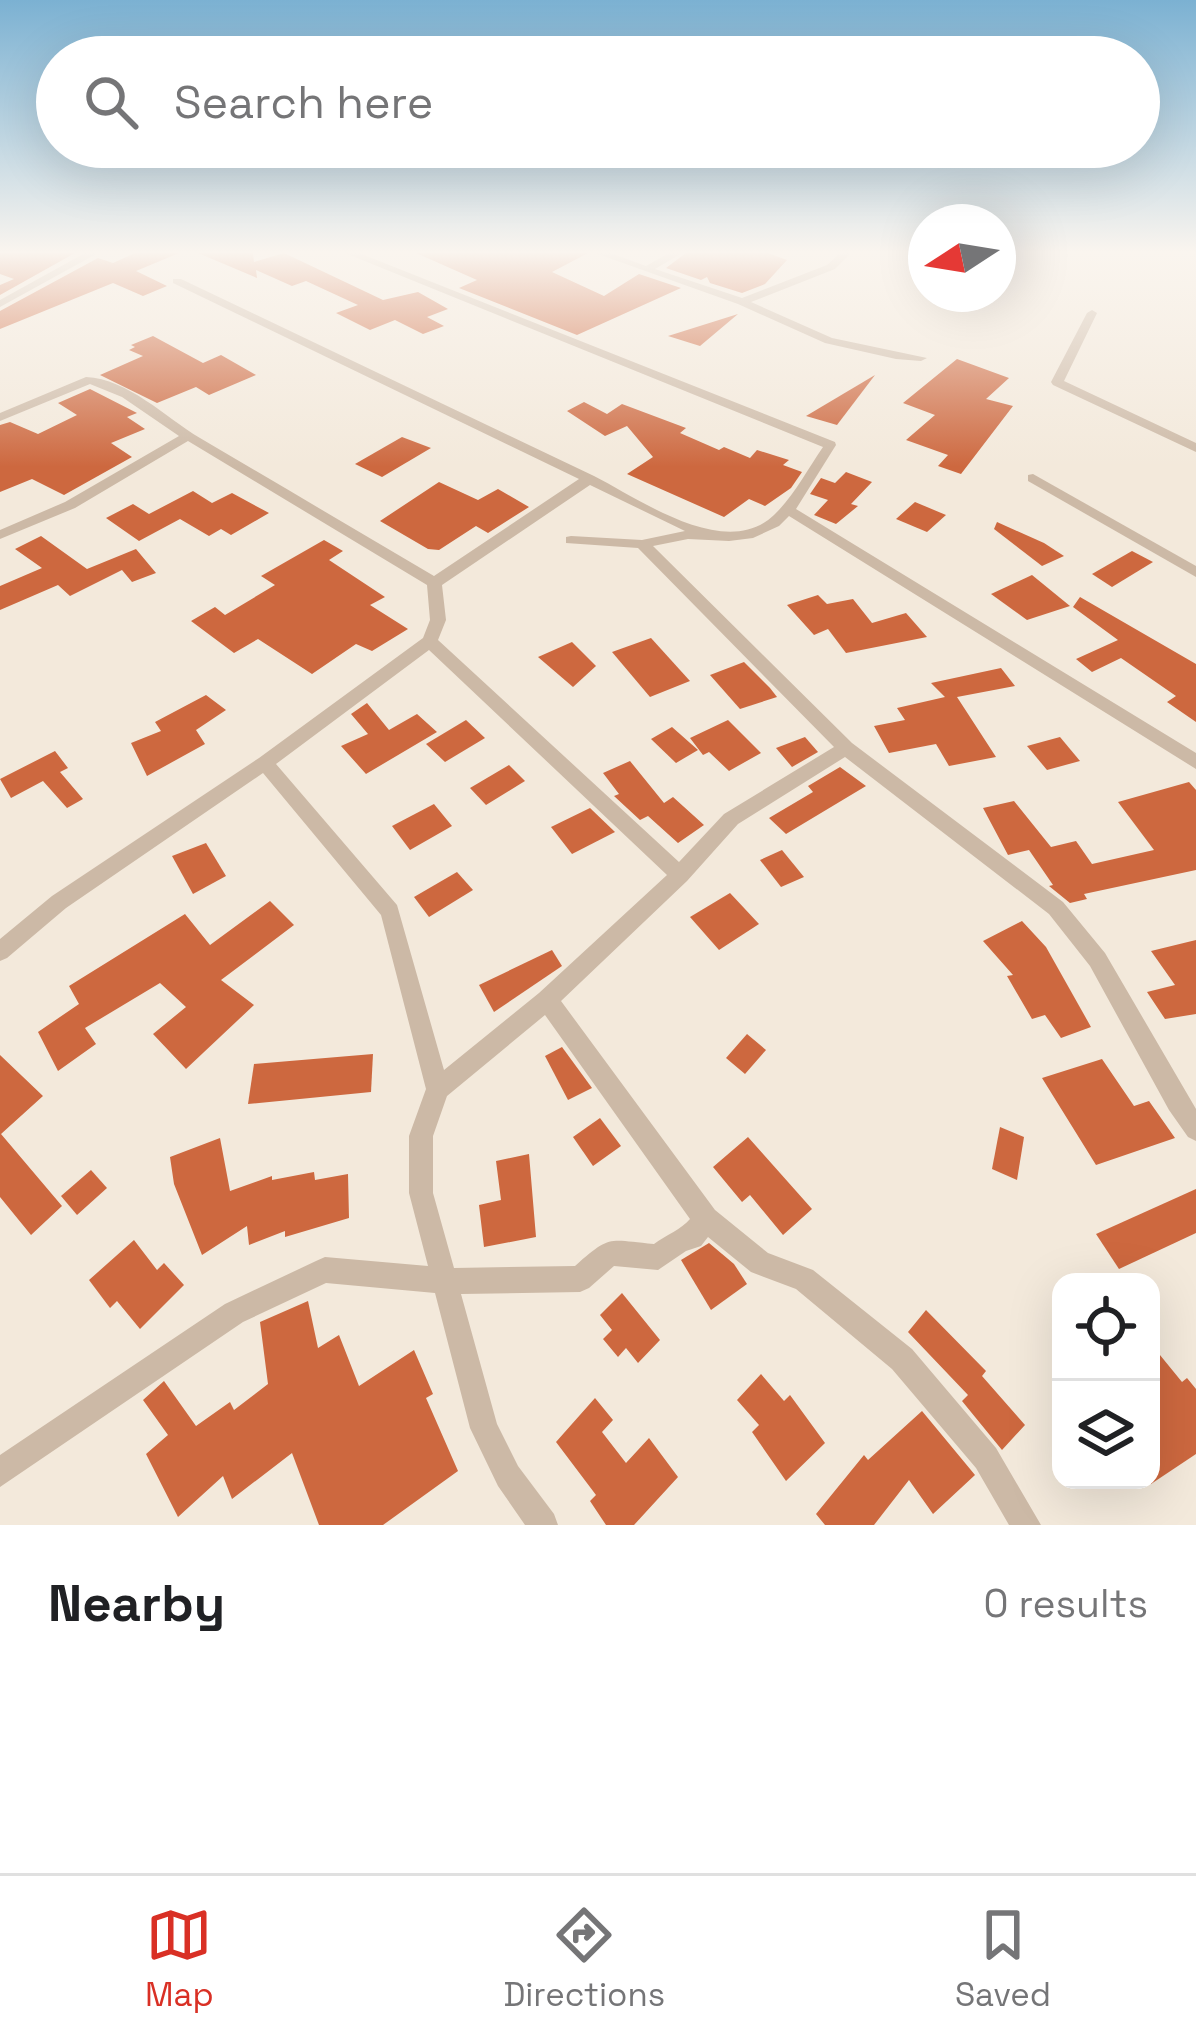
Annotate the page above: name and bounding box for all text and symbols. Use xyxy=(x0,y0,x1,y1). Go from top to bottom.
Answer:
search box xyxy=(36,36,1160,168)
icon: search xyxy=(78,69,144,135)
text: Search here xyxy=(174,74,433,131)
north arrow xyxy=(908,204,1016,312)
map controls xyxy=(1052,1273,1160,1489)
button: locate xyxy=(1052,1273,1160,1381)
button: layers xyxy=(1052,1381,1160,1489)
text: Nearby xyxy=(48,1571,225,1636)
text: 0 results xyxy=(983,1579,1148,1628)
tab: Map xyxy=(145,1902,214,2016)
tab: Directions xyxy=(503,1902,665,2016)
tab: Saved xyxy=(955,1902,1051,2016)

